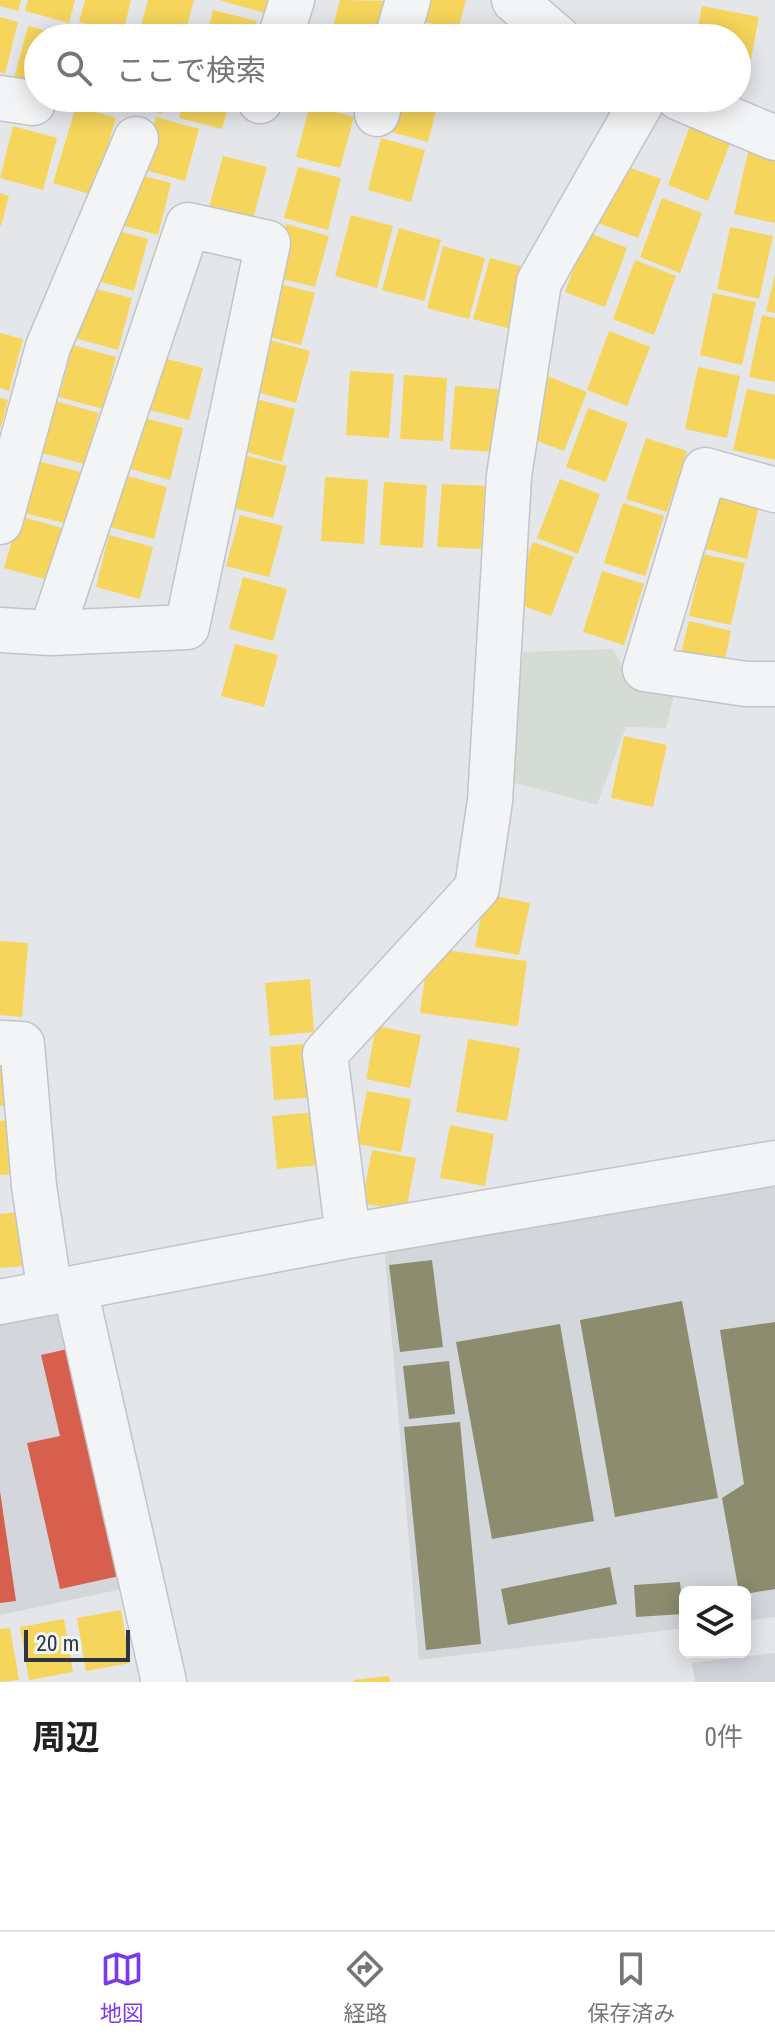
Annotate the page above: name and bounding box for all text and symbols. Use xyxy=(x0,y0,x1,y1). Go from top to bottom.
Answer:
search box xyxy=(24,24,751,112)
icon: search xyxy=(52,46,96,90)
text: ここで検索 xyxy=(116,53,266,88)
map controls xyxy=(679,1586,751,1658)
button: layers xyxy=(679,1586,751,1658)
scale bar xyxy=(24,1626,130,1662)
text: 20 m xyxy=(36,1631,79,1656)
text: 周辺 xyxy=(32,1717,100,1757)
text: 0件 xyxy=(704,1722,743,1752)
tab: 地図 xyxy=(100,1947,144,2027)
tab: 経路 xyxy=(343,1947,387,2027)
tab: 保存済み xyxy=(587,1947,675,2027)

